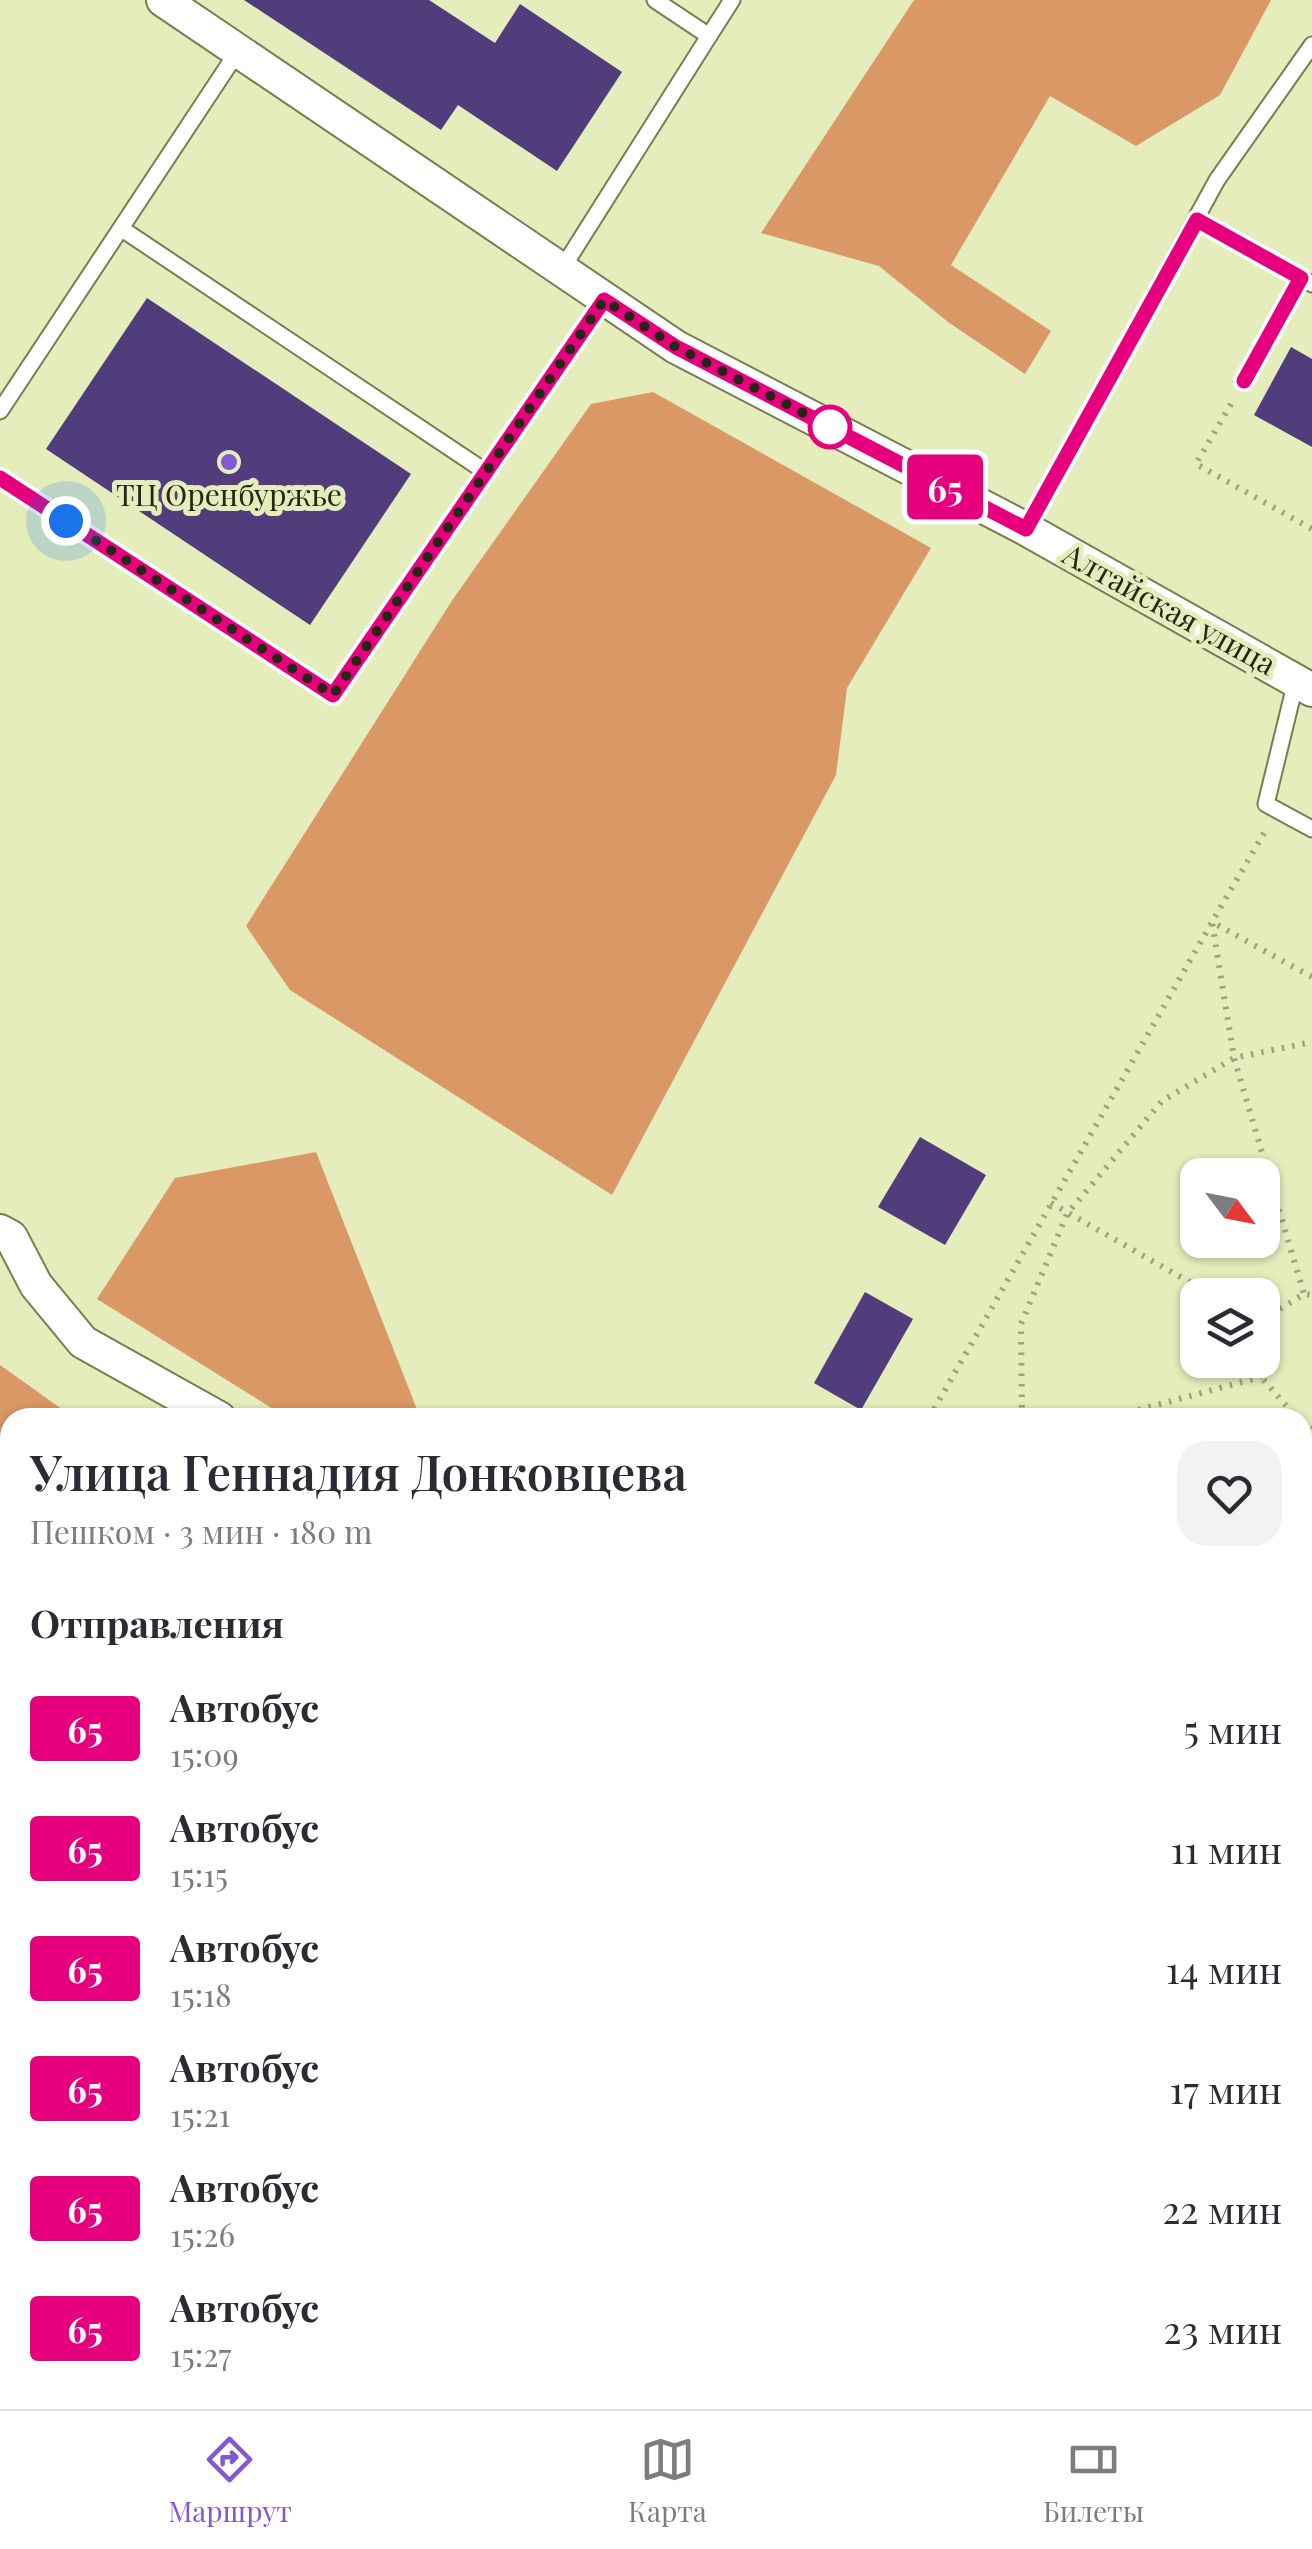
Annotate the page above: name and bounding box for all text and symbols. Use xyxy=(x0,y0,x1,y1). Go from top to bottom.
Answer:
unlabelled marker xyxy=(809,406,851,448)
marker: ТЦ Оренбуржье xyxy=(218,451,240,473)
line badge: 65 xyxy=(900,454,990,520)
text: 65 xyxy=(927,464,963,511)
place label: ТЦ Оренбуржье xyxy=(116,474,342,514)
your location xyxy=(41,496,91,546)
street label: Алтайская улица xyxy=(1056,533,1284,683)
north arrow xyxy=(1180,1158,1280,1258)
map controls xyxy=(1180,1158,1280,1378)
button: layers xyxy=(1180,1278,1280,1378)
text: Улица Геннадия Донковцева xyxy=(30,1439,687,1503)
button: heart xyxy=(1177,1441,1282,1546)
text: Пешком · 3 мин · 180 m xyxy=(30,1509,372,1552)
text: Отправления xyxy=(30,1597,284,1648)
text: Автобус xyxy=(170,1681,319,1732)
text: 5 мин xyxy=(1183,1703,1282,1754)
text: 65 xyxy=(67,1705,103,1752)
text: 15:09 xyxy=(170,1732,239,1775)
text: Автобус xyxy=(170,1801,319,1852)
text: 11 мин xyxy=(1170,1823,1282,1874)
text: 65 xyxy=(67,1825,103,1872)
text: 15:15 xyxy=(170,1852,228,1895)
text: Автобус xyxy=(170,1921,319,1972)
text: 14 мин xyxy=(1166,1943,1282,1994)
text: 65 xyxy=(67,1945,103,1992)
text: 15:18 xyxy=(170,1972,232,2015)
text: Автобус xyxy=(170,2041,319,2092)
text: 17 мин xyxy=(1169,2063,1282,2114)
text: 65 xyxy=(67,2065,103,2112)
text: 15:21 xyxy=(170,2092,230,2135)
text: Автобус xyxy=(170,2161,319,2212)
text: 22 мин xyxy=(1162,2183,1282,2234)
text: 65 xyxy=(67,2185,103,2232)
text: 15:26 xyxy=(170,2212,235,2255)
text: Автобус xyxy=(170,2281,319,2332)
text: 23 мин xyxy=(1163,2303,1282,2354)
text: 65 xyxy=(67,2305,103,2352)
text: 15:27 xyxy=(170,2332,232,2375)
tab: Маршрут xyxy=(168,2432,292,2529)
tab: Карта xyxy=(628,2432,707,2529)
tab: Билеты xyxy=(1043,2432,1144,2529)

